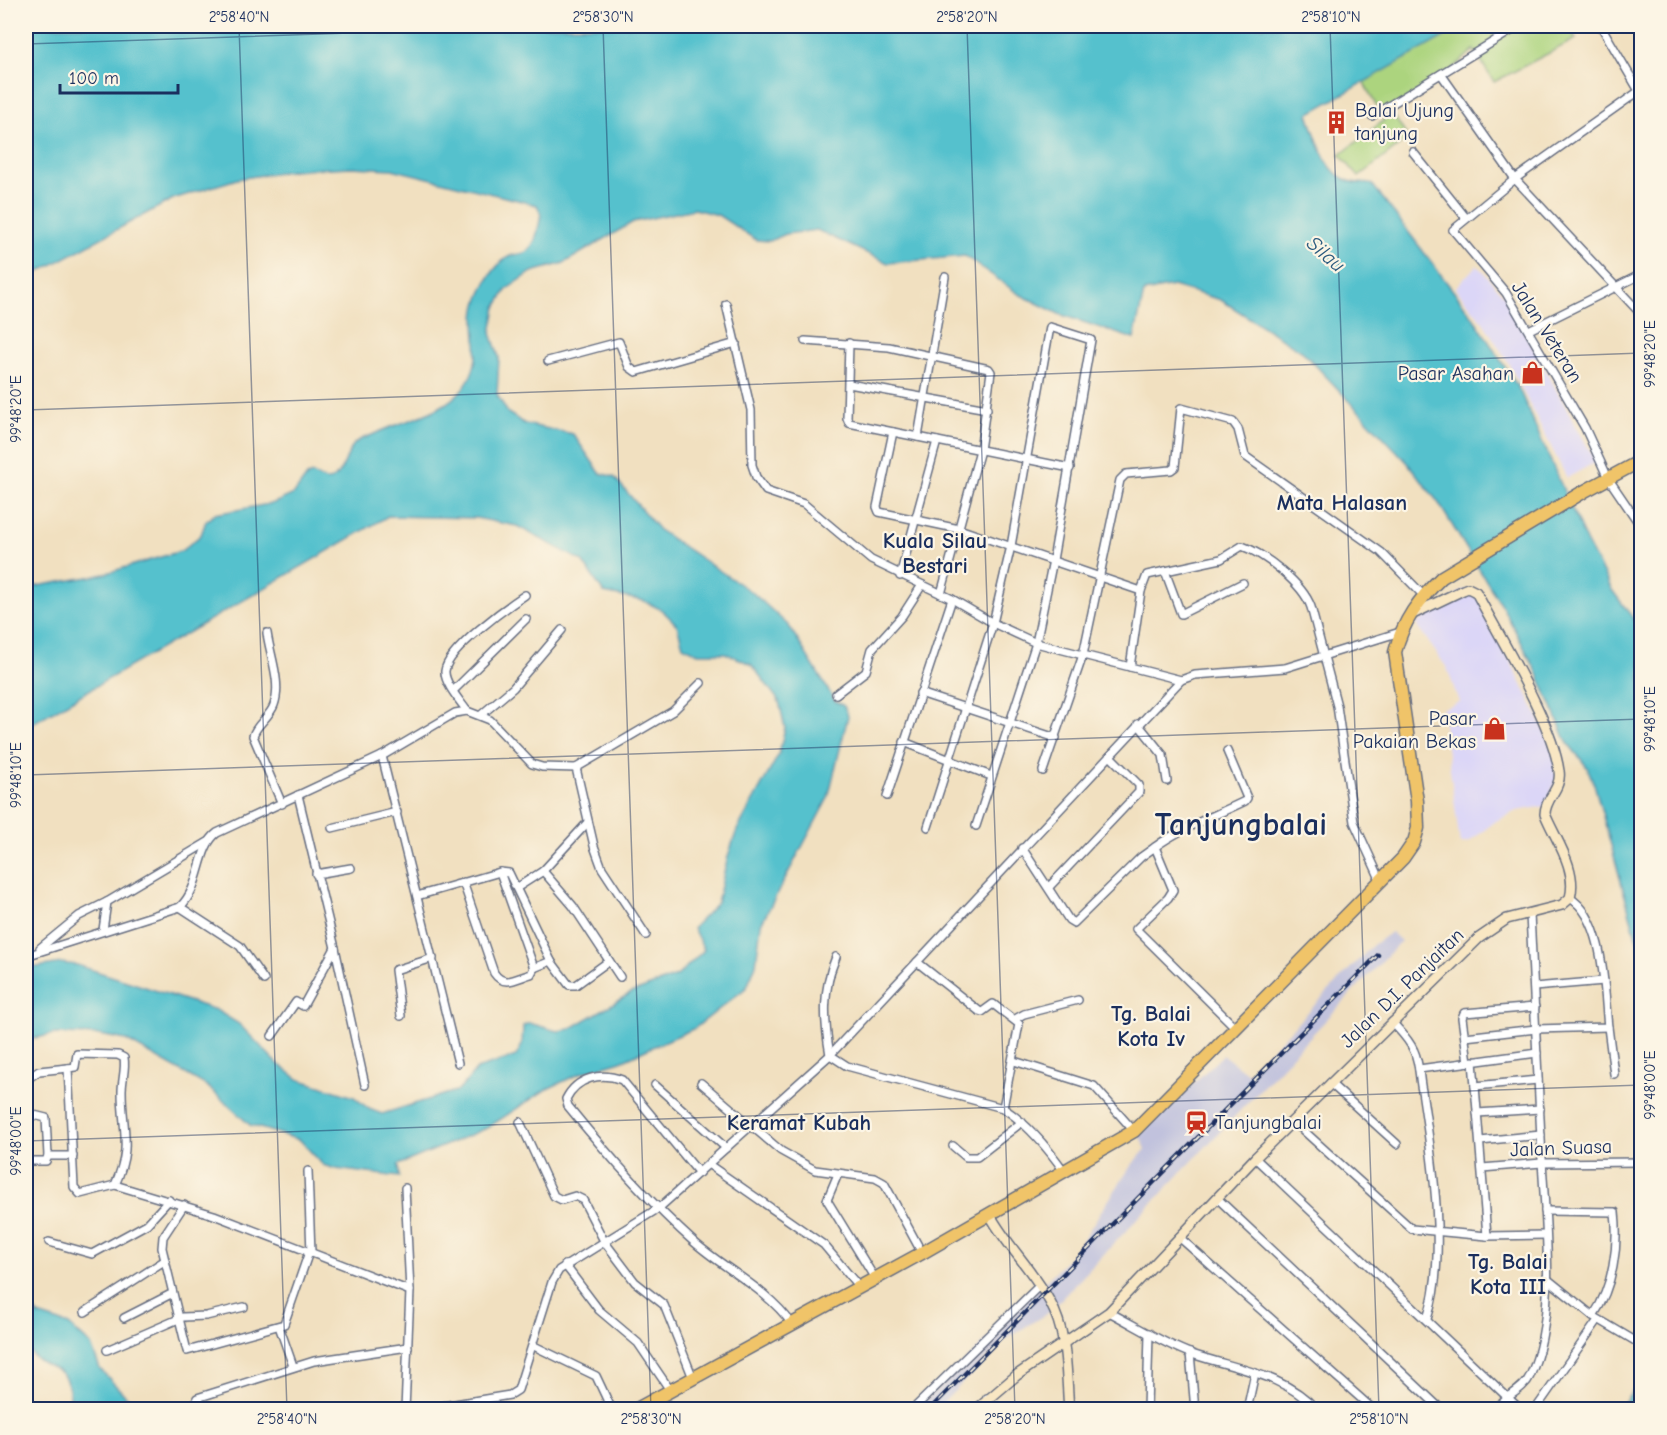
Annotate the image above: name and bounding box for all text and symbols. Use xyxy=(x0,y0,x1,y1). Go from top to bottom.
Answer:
text: 2°58'40"N xyxy=(209,8,269,26)
text: 2°58'30"N xyxy=(572,8,634,26)
text: 2°58'20"N xyxy=(936,8,998,26)
text: 2°58'10"N xyxy=(1301,8,1361,26)
scale bar xyxy=(60,57,178,95)
text: 100 m xyxy=(69,68,119,89)
place label: Balai Ujung tanjung xyxy=(1354,99,1454,145)
building icon: Balai Ujung tanjung xyxy=(1324,109,1350,135)
water label: Silau xyxy=(1302,231,1350,277)
street label: Jalan Veteran xyxy=(1507,277,1587,387)
text: 99°48'20"E xyxy=(1641,320,1659,388)
shop icon: Pasar Asahan xyxy=(1519,360,1545,386)
place label: Pasar Asahan xyxy=(1398,362,1514,385)
text: 99°48'20"E xyxy=(7,375,25,443)
district label: Mata Halasan xyxy=(1277,490,1407,516)
district label: Kuala Silau Bestari xyxy=(883,528,987,579)
text: 99°48'10"E xyxy=(1641,686,1659,752)
place label: Pasar Pakaian Bekas xyxy=(1353,707,1476,753)
shop icon: Pasar Pakaian Bekas xyxy=(1481,716,1507,742)
text: 99°48'10"E xyxy=(7,742,25,808)
district label: Tanjungbalai xyxy=(1155,806,1327,843)
street label: Jalan D.I. Panjaitan xyxy=(1336,923,1468,1053)
district label: Tg. Balai Kota Iv xyxy=(1111,1001,1191,1052)
text: 99°48'00"E xyxy=(1641,1050,1659,1120)
text: 99°48'00"E xyxy=(7,1106,25,1176)
station icon: Tanjungbalai xyxy=(1184,1109,1210,1135)
district label: Keramat Kubah xyxy=(727,1110,871,1136)
place label: Tanjungbalai xyxy=(1215,1111,1322,1134)
street label: Jalan Suasa xyxy=(1510,1135,1612,1161)
district label: Tg. Balai Kota III xyxy=(1468,1249,1548,1300)
text: 2°58'40"N xyxy=(257,1410,317,1428)
text: 2°58'30"N xyxy=(620,1410,682,1428)
text: 2°58'20"N xyxy=(984,1410,1046,1428)
text: 2°58'10"N xyxy=(1349,1410,1409,1428)

